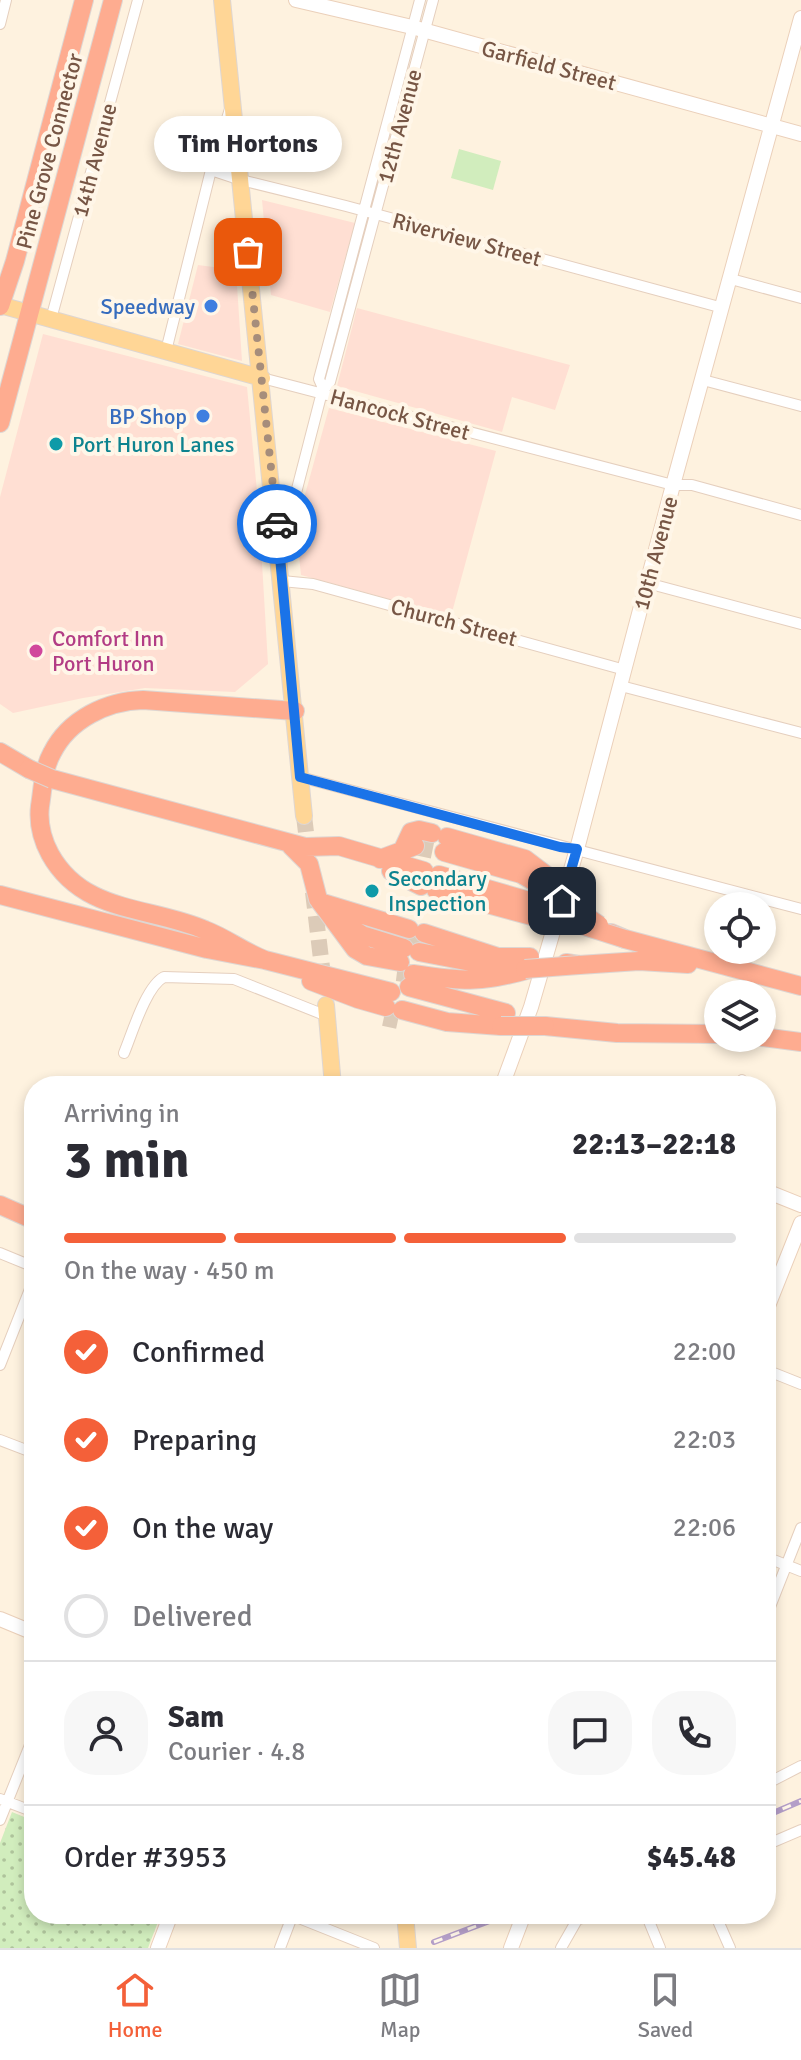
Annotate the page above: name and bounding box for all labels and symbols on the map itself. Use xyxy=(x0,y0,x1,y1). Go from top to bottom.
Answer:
street label: Garfield Street xyxy=(479,35,619,96)
street label: Pine Grove Connector xyxy=(10,50,89,252)
street label: 12th Avenue xyxy=(371,66,428,186)
street label: 14th Avenue xyxy=(66,100,123,220)
callout: Tim Hortons xyxy=(154,116,342,172)
street label: Riverview Street xyxy=(390,207,545,272)
pin xyxy=(214,218,282,286)
place label: Speedway xyxy=(101,293,196,320)
marker: Speedway xyxy=(202,297,220,315)
street label: Hancock Street xyxy=(327,383,473,446)
place label: BP Shop xyxy=(109,403,187,430)
marker: BP Shop xyxy=(194,407,212,425)
place label: Port Huron Lanes xyxy=(72,431,234,458)
marker: Port Huron Lanes xyxy=(47,435,65,453)
courier xyxy=(237,484,317,564)
street label: 10th Avenue xyxy=(627,493,684,613)
street label: Church Street xyxy=(388,593,520,652)
place label: Comfort Inn Port Huron xyxy=(52,625,164,677)
marker: Comfort Inn Port Huron xyxy=(27,642,45,660)
place label: Secondary Inspection xyxy=(388,865,487,917)
pin xyxy=(528,867,596,935)
marker: Secondary Inspection xyxy=(363,882,381,900)

